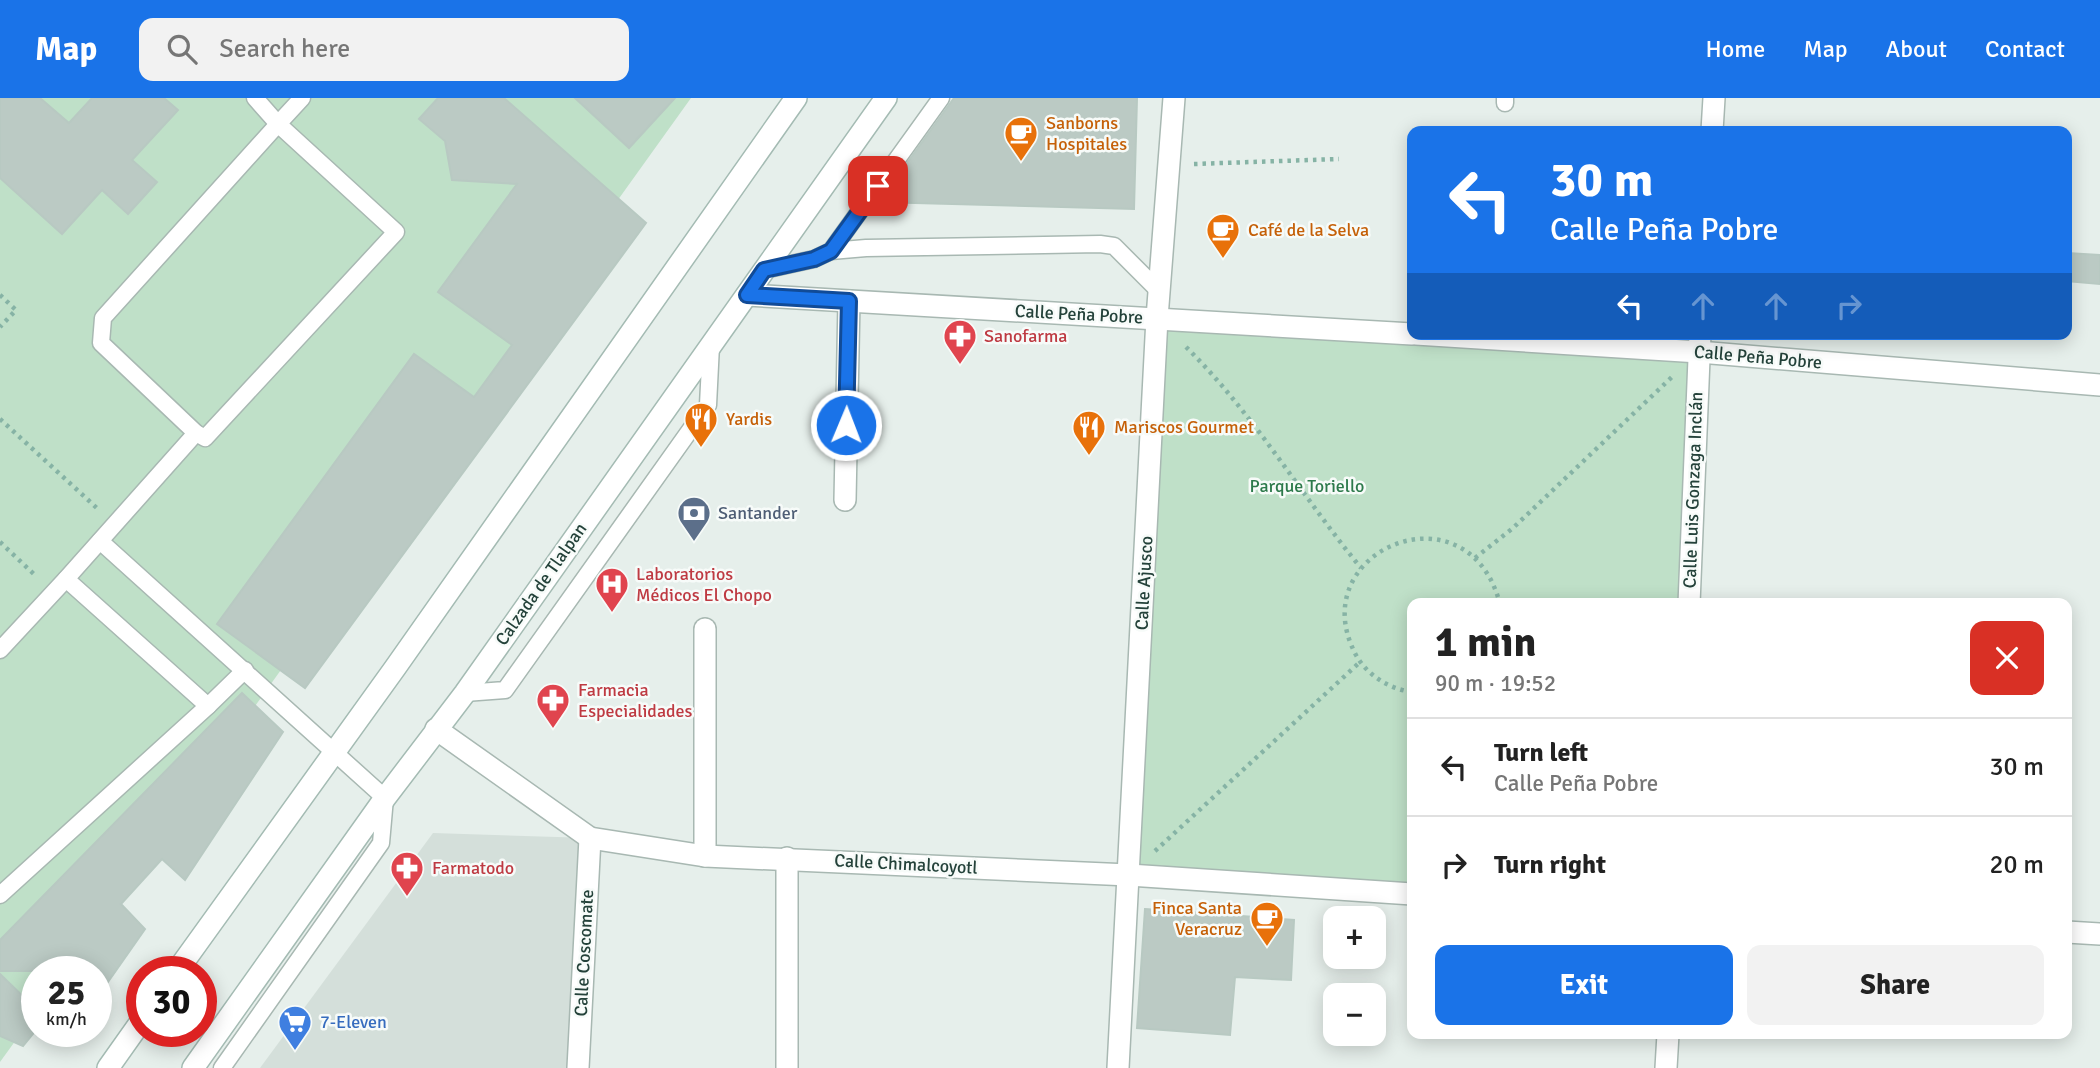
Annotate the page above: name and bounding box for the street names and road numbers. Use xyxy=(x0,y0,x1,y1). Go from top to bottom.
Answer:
street label: Calle Peña Pobre xyxy=(1014,300,1144,328)
street label: Calle Peña Pobre xyxy=(1693,340,1823,374)
street label: Calle Luis Gonzaga Inclán xyxy=(1679,391,1707,589)
street label: Calzada de Tlalpan xyxy=(490,518,592,650)
street label: Calle Ajusco xyxy=(1131,535,1157,631)
street label: Calle Chimalcoyotl xyxy=(834,849,978,879)
street label: Calle Coscomate xyxy=(570,889,598,1017)

